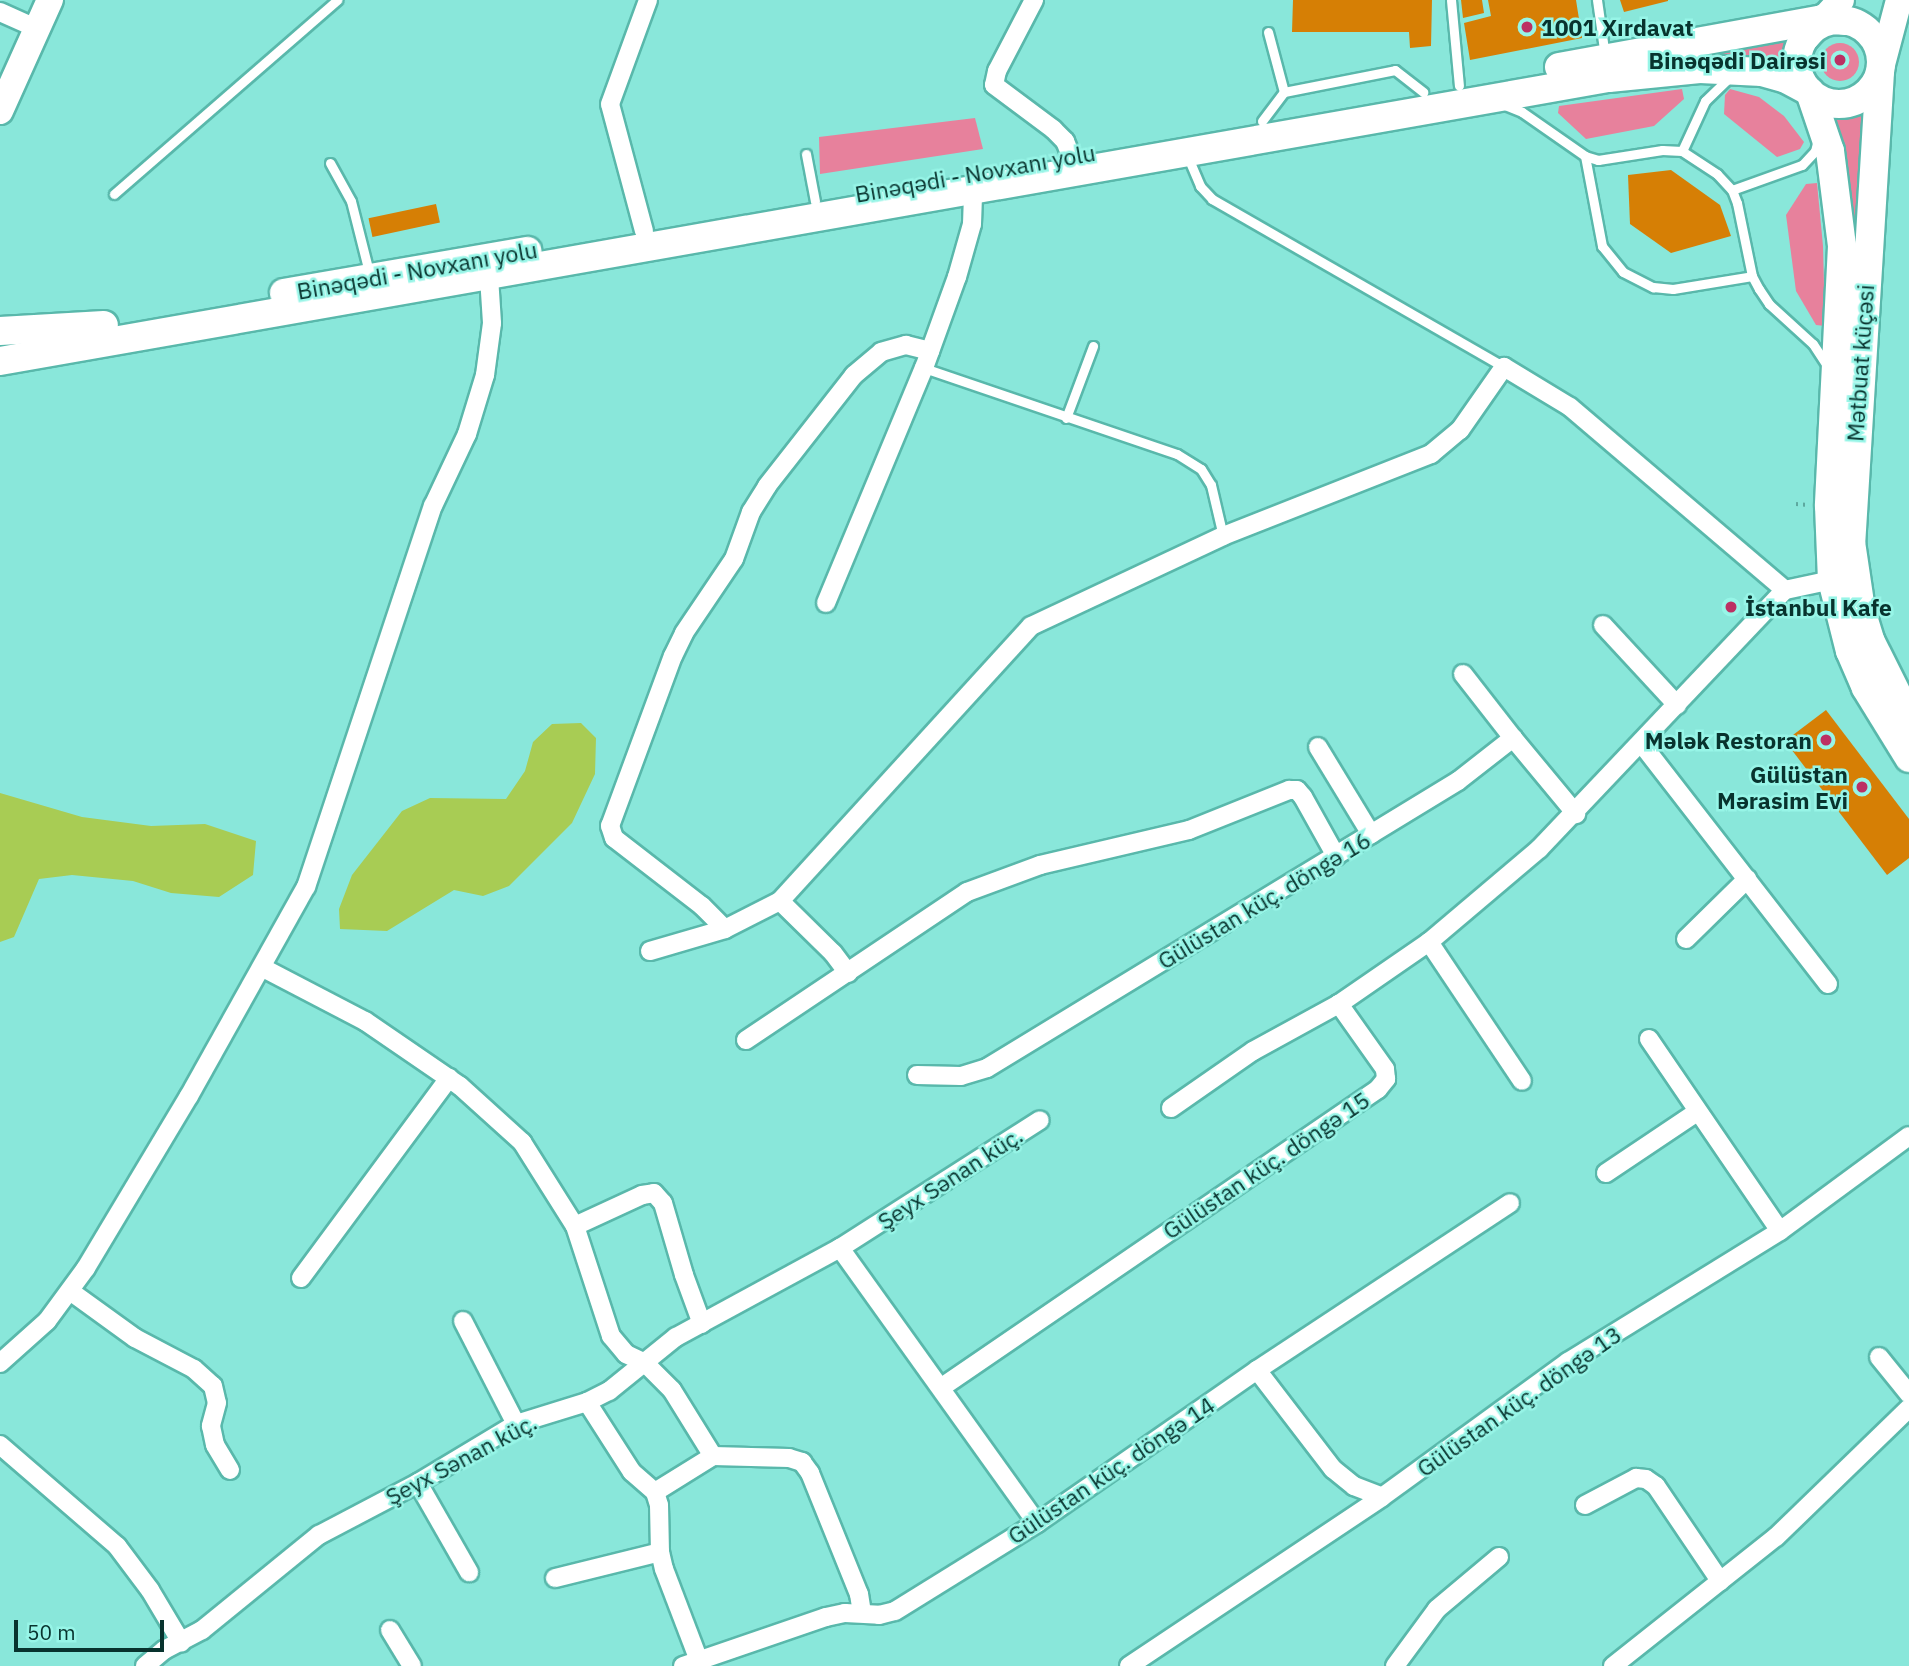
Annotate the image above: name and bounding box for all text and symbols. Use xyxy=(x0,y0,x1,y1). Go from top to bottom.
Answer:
place label: 1001 Xırdavat xyxy=(1541,13,1694,41)
marker: 1001 Xırdavat xyxy=(1519,19,1535,35)
place label: Binəqədi Dairəsi xyxy=(1649,46,1826,74)
marker: Binəqədi Dairəsi xyxy=(1832,52,1848,68)
street label: Binəqədi - Novxanı yolu xyxy=(853,138,1097,208)
street label: Binəqədi - Novxanı yolu xyxy=(295,235,539,305)
street label: Mətbuat küçəsi xyxy=(1841,283,1879,443)
place label: İstanbul Kafe xyxy=(1745,593,1892,621)
marker: İstanbul Kafe xyxy=(1723,599,1739,615)
place label: Mələk Restoran xyxy=(1645,726,1812,754)
marker: Mələk Restoran xyxy=(1818,732,1834,748)
place label: Gülüstan Mərasim Evi xyxy=(1717,760,1848,814)
marker: Gülüstan Mərasim Evi xyxy=(1854,779,1870,795)
street label: Gülüstan küç. döngə 16 xyxy=(1153,825,1375,975)
street label: Gülüstan küç. döngə 15 xyxy=(1157,1086,1375,1244)
street label: Şeyx Sənan küç. xyxy=(872,1121,1028,1235)
street label: Gülüstan küç. döngə 13 xyxy=(1411,1320,1627,1482)
street label: Gülüstan küç. döngə 14 xyxy=(1002,1391,1220,1549)
street label: Şeyx Sənan küç. xyxy=(381,1408,541,1510)
scale bar xyxy=(18,1606,168,1650)
text: 50 m xyxy=(27,1618,76,1646)

